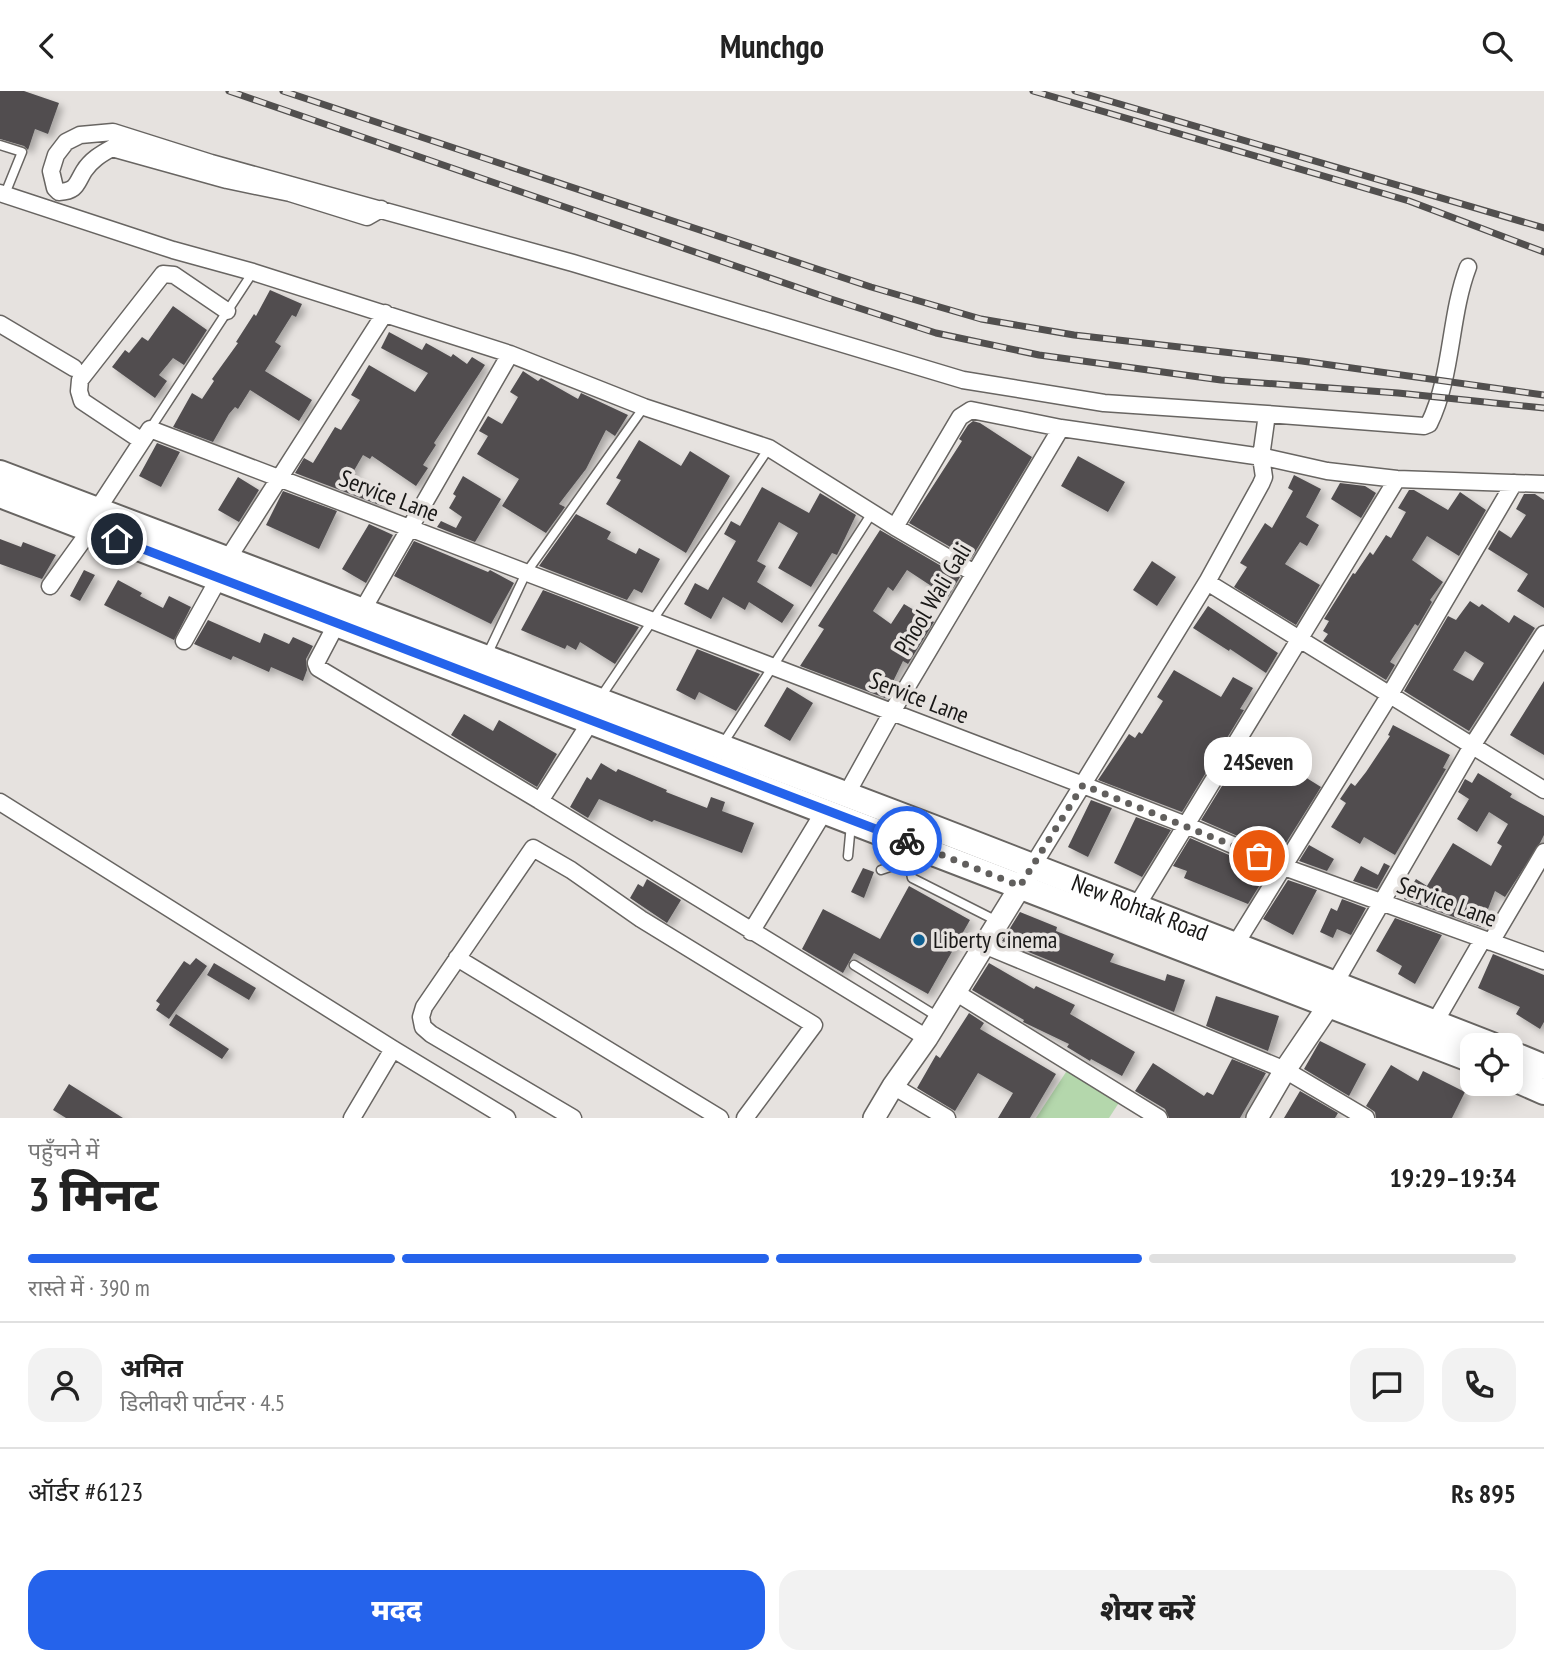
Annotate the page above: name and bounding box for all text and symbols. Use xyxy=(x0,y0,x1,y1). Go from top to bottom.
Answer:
text: Munchgo xyxy=(720,25,824,67)
icon: back xyxy=(28,27,66,65)
icon: search xyxy=(1478,27,1516,65)
street label: Service Lane xyxy=(335,462,443,529)
pin xyxy=(87,509,147,569)
icon: home xyxy=(98,520,136,558)
street label: Phool Wali Gali xyxy=(887,537,978,660)
street label: Service Lane xyxy=(865,664,973,731)
callout: 24Seven xyxy=(1205,737,1313,786)
text: 24Seven xyxy=(1223,747,1293,776)
courier xyxy=(872,806,942,876)
icon: bike xyxy=(888,822,926,860)
pin xyxy=(1229,826,1289,886)
icon: bag xyxy=(1240,837,1278,875)
street label: New Rohtak Road xyxy=(1067,867,1213,948)
street label: Service Lane xyxy=(1393,869,1501,934)
place label: Liberty Cinema xyxy=(933,924,1057,955)
marker: Liberty Cinema xyxy=(911,932,927,948)
map controls xyxy=(1460,1033,1523,1096)
button: locate xyxy=(1460,1033,1523,1096)
text: पहुँचने में xyxy=(28,1136,99,1165)
text: 19:29–19:34 xyxy=(1389,1161,1516,1194)
text: 3 मिनट xyxy=(28,1164,158,1224)
text: रास्ते में · 390 m xyxy=(28,1273,150,1302)
button: person xyxy=(28,1348,102,1422)
button: chat xyxy=(1350,1348,1424,1422)
button: phone xyxy=(1442,1348,1516,1422)
text: अमित xyxy=(120,1351,183,1384)
text: डिलीवरी पार्टनर · 4.5 xyxy=(120,1388,285,1417)
text: ऑर्डर #6123 xyxy=(28,1475,143,1508)
text: Rs 895 xyxy=(1451,1477,1516,1510)
button: मदद xyxy=(28,1570,765,1650)
button: शेयर करें xyxy=(779,1570,1516,1650)

